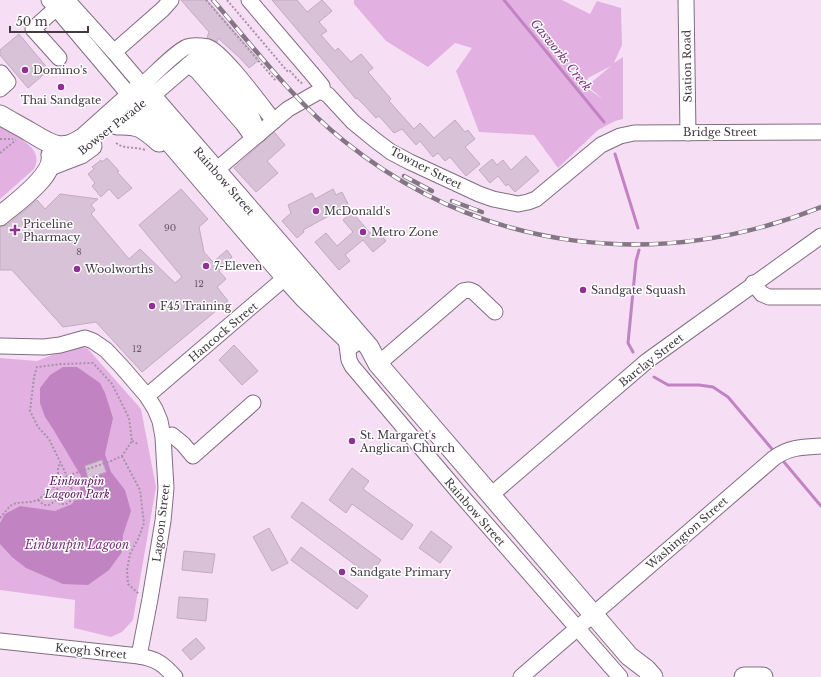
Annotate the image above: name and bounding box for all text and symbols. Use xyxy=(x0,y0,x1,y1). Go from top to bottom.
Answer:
scale bar xyxy=(10,8,88,34)
text: 50 m xyxy=(16,14,48,29)
water label: Gasworks Creek xyxy=(528,16,595,94)
street label: Station Road xyxy=(679,29,695,102)
place label: Domino's xyxy=(33,63,87,77)
marker: Domino's xyxy=(20,65,30,75)
marker: Thai Sandgate xyxy=(56,82,66,92)
place label: Thai Sandgate xyxy=(21,93,101,107)
street label: Bowser Parade xyxy=(75,96,149,158)
street label: Bridge Street xyxy=(683,125,758,139)
street label: Rainbow Street xyxy=(191,144,258,219)
street label: Towner Street xyxy=(388,144,465,193)
place label: McDonald's xyxy=(324,204,390,218)
marker: McDonald's xyxy=(311,206,321,216)
place label: Priceline Pharmacy xyxy=(23,217,80,244)
house number: 90 xyxy=(164,222,176,233)
marker: Priceline Pharmacy xyxy=(10,225,20,235)
place label: Metro Zone xyxy=(371,225,438,239)
marker: Metro Zone xyxy=(358,227,368,237)
house number: 8 xyxy=(76,246,82,257)
place label: 7-Eleven xyxy=(214,259,263,273)
marker: 7-Eleven xyxy=(201,261,211,271)
place label: Woolworths xyxy=(84,262,153,276)
marker: Woolworths xyxy=(72,264,82,274)
house number: 12 xyxy=(194,278,204,289)
place label: Sandgate Squash xyxy=(591,283,686,297)
marker: Sandgate Squash xyxy=(578,285,588,295)
place label: F45 Training xyxy=(160,299,232,313)
street label: Hancock Street xyxy=(186,299,261,365)
marker: F45 Training xyxy=(147,301,157,311)
street label: Barclay Street xyxy=(616,330,687,390)
house number: 12 xyxy=(132,343,142,354)
place label: St. Margaret's Anglican Church xyxy=(359,428,455,455)
marker: St. Margaret's Anglican Church xyxy=(347,436,357,446)
park label: Einbunpin Lagoon Park xyxy=(43,474,110,501)
street label: Rainbow Street xyxy=(442,475,509,550)
street label: Lagoon Street xyxy=(149,482,173,563)
street label: Washington Street xyxy=(643,493,731,573)
water label: Einbunpin Lagoon xyxy=(24,537,130,552)
place label: Sandgate Primary xyxy=(350,565,451,579)
marker: Sandgate Primary xyxy=(337,567,347,577)
street label: Keogh Street xyxy=(54,640,128,662)

